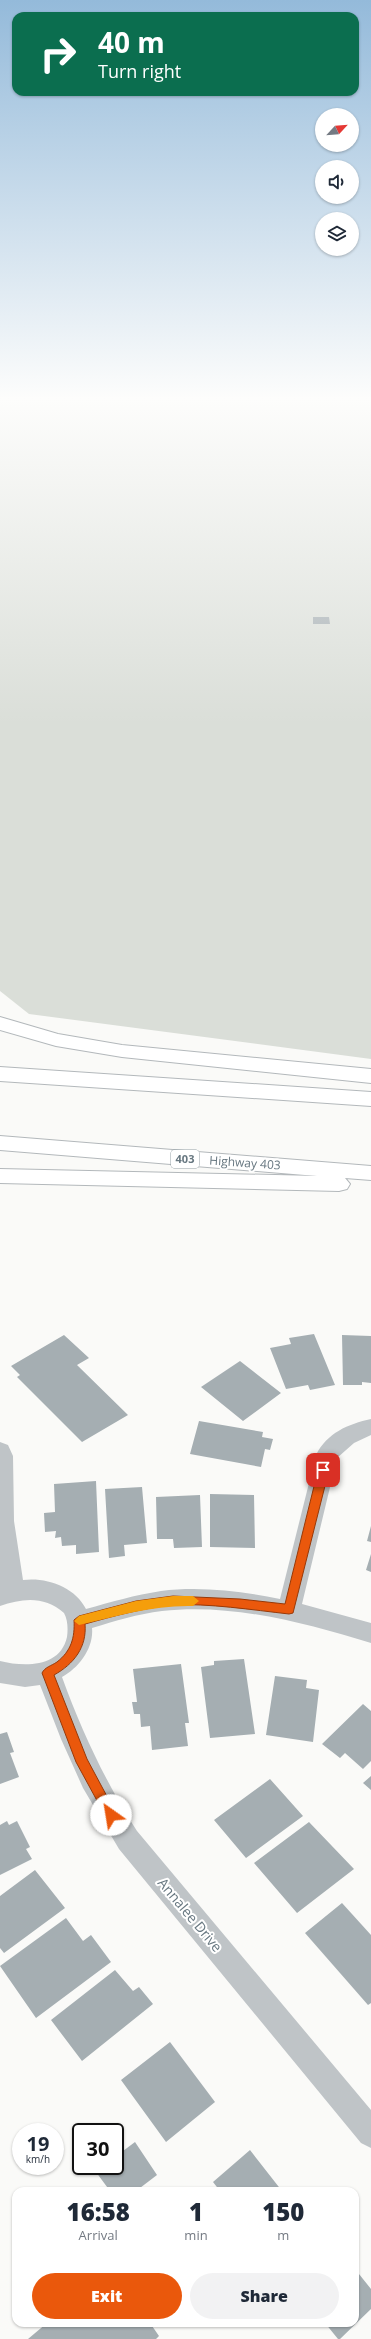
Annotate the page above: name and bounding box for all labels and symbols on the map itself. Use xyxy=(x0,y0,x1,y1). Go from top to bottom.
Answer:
north arrow xyxy=(315,108,359,152)
road number: 403 xyxy=(171,1150,199,1168)
street label: Highway 403 xyxy=(209,1152,281,1173)
pin xyxy=(306,1453,340,1487)
position arrow xyxy=(90,1794,132,1836)
street label: Annalee Drive xyxy=(154,1874,227,1956)
speed limit sign: 30 xyxy=(72,2123,124,2175)

